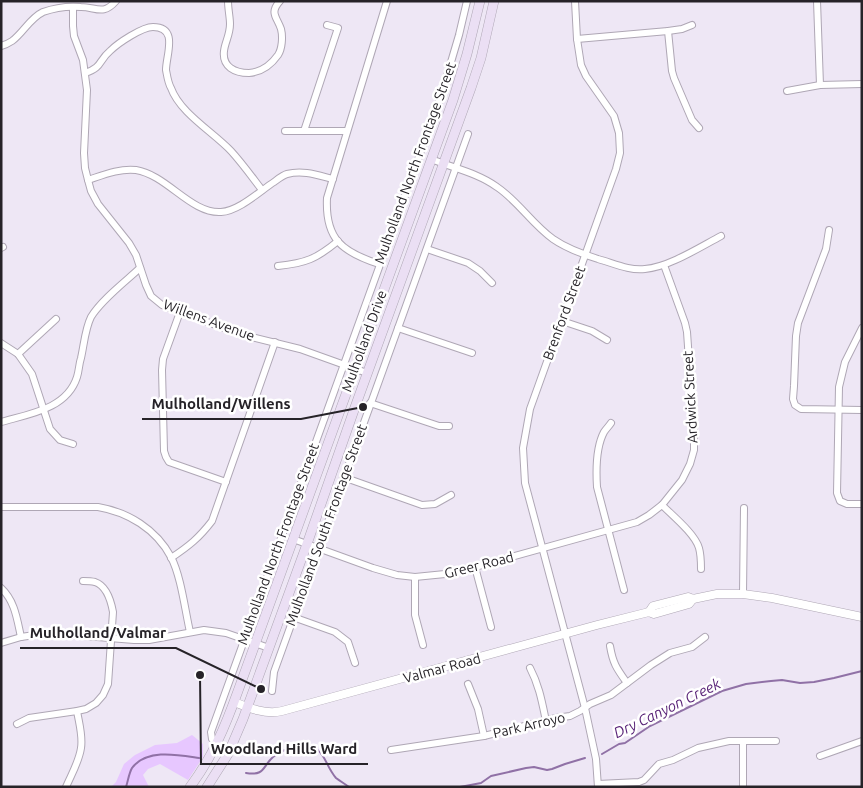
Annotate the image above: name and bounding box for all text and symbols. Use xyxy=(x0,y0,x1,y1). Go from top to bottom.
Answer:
street label: Mulholland North Frontage Street xyxy=(371,59,459,266)
street label: Brenford Street xyxy=(540,263,589,362)
street label: Mulholland Drive xyxy=(338,288,390,394)
street label: Willens Avenue xyxy=(161,296,257,344)
street label: Ardwick Street xyxy=(680,350,700,444)
callout: Mulholland/Willens xyxy=(142,389,301,419)
text: Mulholland/Willens xyxy=(151,395,291,412)
street label: Mulholland South Frontage Street xyxy=(282,421,370,628)
street label: Mulholland North Frontage Street xyxy=(234,440,322,647)
street label: Greer Road xyxy=(443,549,515,581)
callout: Mulholland/Valmar xyxy=(20,618,176,648)
text: Mulholland/Valmar xyxy=(30,624,167,641)
street label: Valmar Road xyxy=(401,650,483,686)
water label: Dry Canyon Creek xyxy=(611,675,724,741)
street label: Park Arroyo xyxy=(491,709,567,741)
callout: Woodland Hills Ward xyxy=(201,734,368,764)
text: Woodland Hills Ward xyxy=(211,740,357,757)

